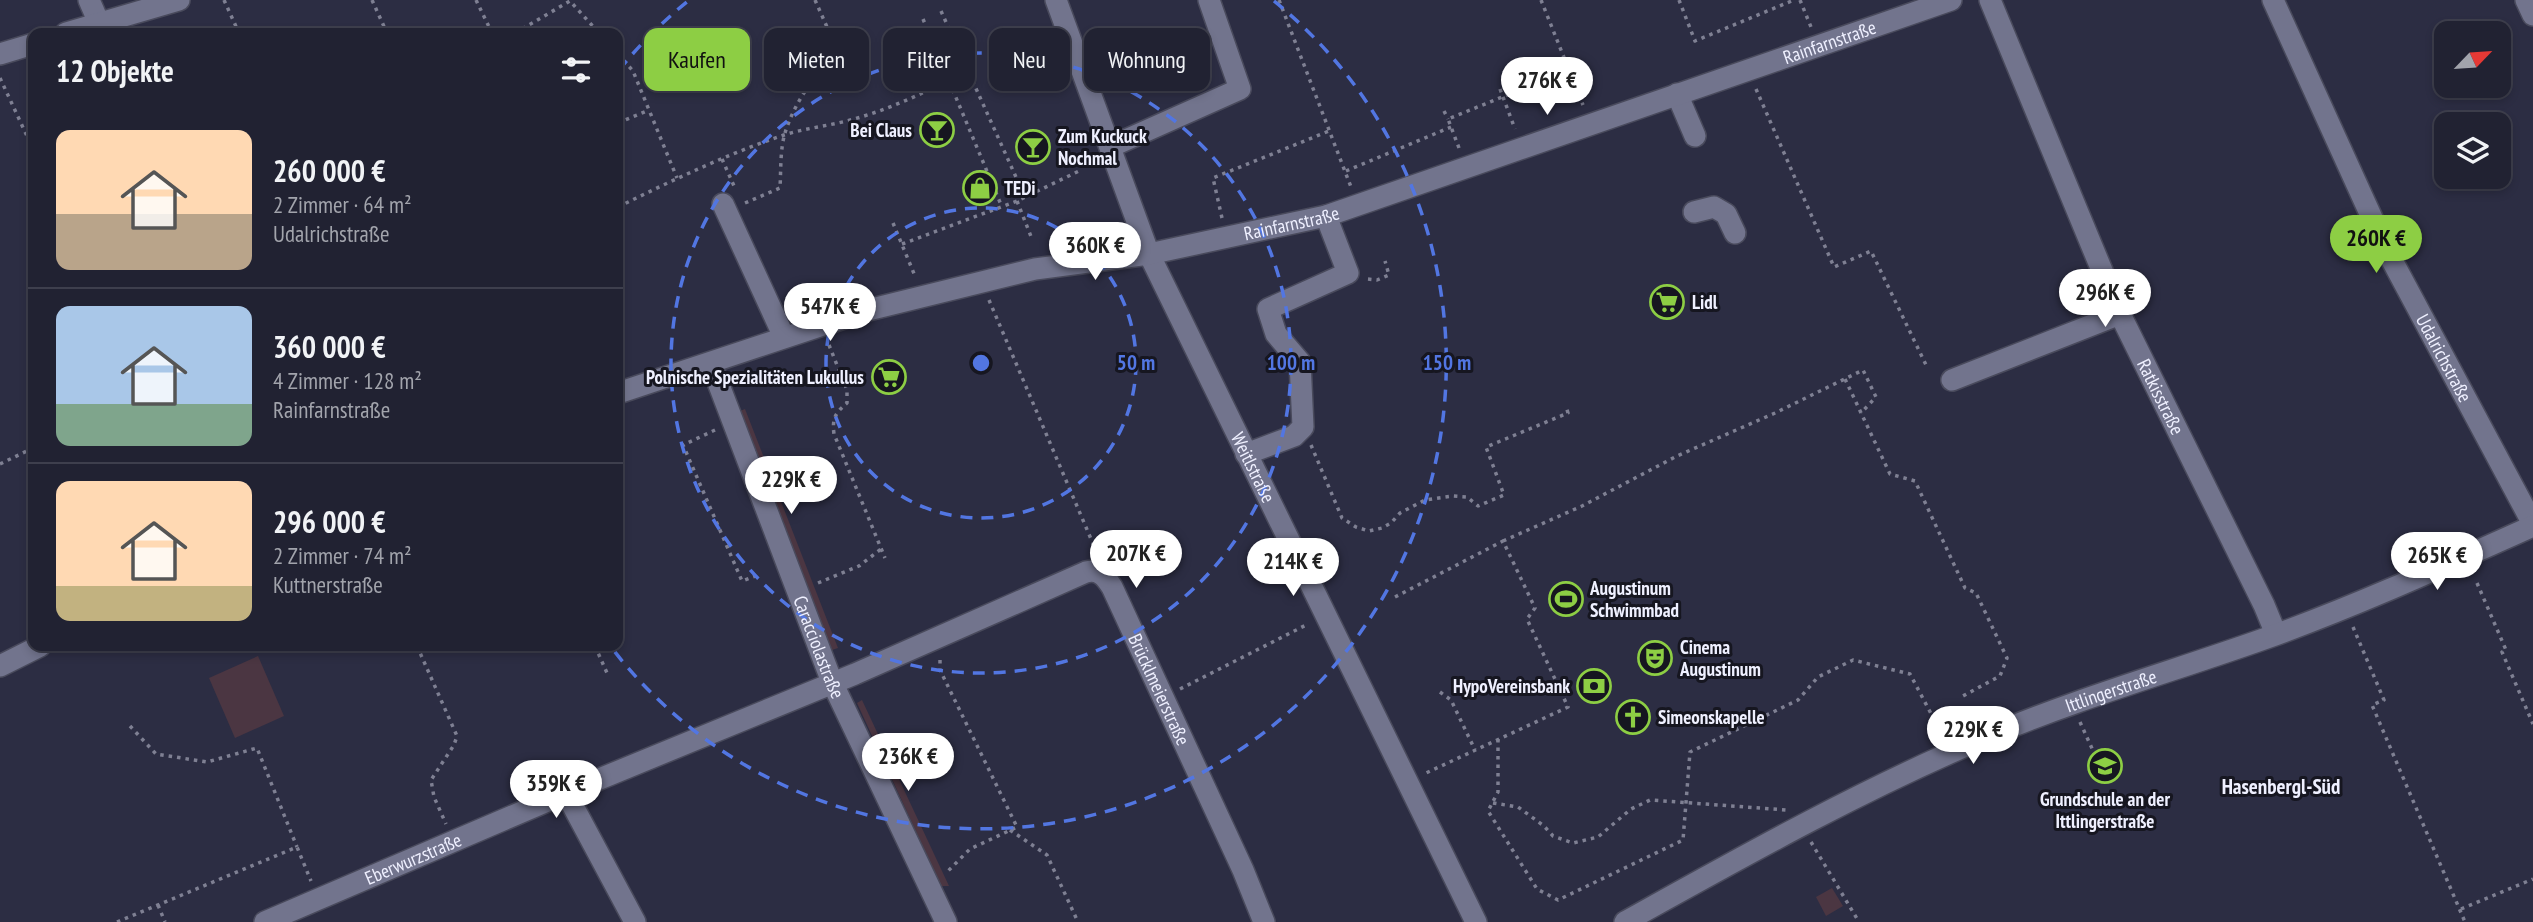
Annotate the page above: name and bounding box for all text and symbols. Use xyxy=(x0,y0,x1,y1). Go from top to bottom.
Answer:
street label: Rainfarnstraße xyxy=(1780,15,1879,69)
north arrow xyxy=(2434,21,2511,98)
map controls xyxy=(2434,21,2511,189)
chip: Kaufen xyxy=(644,28,750,91)
chip: Mieten xyxy=(764,28,869,91)
chip: Filter xyxy=(883,28,975,91)
chip: Neu xyxy=(989,28,1070,91)
chip: Wohnung xyxy=(1084,28,1210,91)
text: 12 Objekte xyxy=(56,51,174,90)
icon: filters xyxy=(557,51,595,89)
pin: 276K € xyxy=(1490,58,1604,117)
text: 276K € xyxy=(1517,65,1577,94)
bar icon: Bei Claus xyxy=(918,111,956,149)
button: layers xyxy=(2434,112,2511,189)
place label: Bei Claus xyxy=(850,118,912,142)
place label: Zum Kuckuck Nochmal xyxy=(1058,124,1147,170)
bar icon: Zum Kuckuck Nochmal xyxy=(1014,128,1052,166)
text: 260 000 € xyxy=(273,151,386,190)
icon: home xyxy=(112,158,196,242)
shop icon: TEDi xyxy=(961,169,999,207)
place label: TEDi xyxy=(1004,176,1036,200)
text: 2 Zimmer · 64 m² xyxy=(273,190,411,219)
street label: Rainfarnstraße xyxy=(1242,200,1342,245)
pin: 260K € xyxy=(2319,216,2433,275)
text: Udalrichstraße xyxy=(273,219,389,248)
pin: 360K € xyxy=(1038,222,1152,282)
text: 260K € xyxy=(2346,223,2406,252)
text: 360K € xyxy=(1065,230,1125,259)
pin: 296K € xyxy=(2048,270,2162,329)
text: 296K € xyxy=(2075,277,2135,306)
supermarket icon: Lidl xyxy=(1648,283,1686,321)
pin: 547K € xyxy=(773,284,887,343)
place label: Lidl xyxy=(1692,290,1718,314)
text: 547K € xyxy=(800,291,860,320)
street label: Udalrichstraße xyxy=(2411,310,2478,406)
text: 360 000 € xyxy=(273,327,386,366)
icon: home xyxy=(112,334,196,418)
text: 50 m xyxy=(1117,349,1155,376)
text: 100 m xyxy=(1267,349,1315,376)
text: 150 m xyxy=(1423,349,1471,376)
centre of rings xyxy=(969,351,993,375)
street label: Ratkisstraße xyxy=(2132,355,2190,439)
supermarket icon: Polnische Spezialitäten Lukullus xyxy=(870,358,908,396)
place label: Polnische Spezialitäten Lukullus xyxy=(646,365,864,389)
text: 4 Zimmer · 128 m² xyxy=(273,366,422,395)
text: Rainfarnstraße xyxy=(273,395,390,424)
street label: Weitlstraße xyxy=(1226,428,1281,507)
pin: 229K € xyxy=(734,456,848,516)
text: 229K € xyxy=(761,464,821,493)
text: 296 000 € xyxy=(273,502,386,541)
icon: home xyxy=(112,509,196,593)
pin: 207K € xyxy=(1079,530,1193,590)
pin: 265K € xyxy=(2380,532,2494,592)
text: 207K € xyxy=(1106,538,1166,567)
pin: 214K € xyxy=(1236,538,1350,598)
text: 265K € xyxy=(2407,540,2467,569)
text: 2 Zimmer · 74 m² xyxy=(273,541,411,570)
text: 214K € xyxy=(1263,546,1323,575)
text: Kuttnerstraße xyxy=(273,570,383,599)
place label: Augustinum Schwimmbad xyxy=(1589,576,1679,622)
sports icon: Augustinum Schwimmbad xyxy=(1547,580,1585,618)
street label: Caracciolastraße xyxy=(788,592,850,702)
street label: Brücklmeierstraße xyxy=(1123,630,1196,749)
place label: Cinema Augustinum xyxy=(1679,635,1761,681)
theatre icon: Cinema Augustinum xyxy=(1636,639,1674,677)
street label: Ittlingerstraße xyxy=(2062,664,2160,717)
bank icon: HypoVereinsbank xyxy=(1575,667,1613,705)
place label: HypoVereinsbank xyxy=(1453,674,1570,698)
church icon: Simeonskapelle xyxy=(1614,698,1652,736)
place label: Simeonskapelle xyxy=(1658,705,1765,729)
pin: 229K € xyxy=(1916,706,2030,766)
text: 229K € xyxy=(1943,714,2003,743)
pin: 236K € xyxy=(851,734,965,793)
text: 236K € xyxy=(878,741,938,770)
school or university icon: Grundschule an der Ittlingerstraße xyxy=(2086,747,2124,785)
pin: 359K € xyxy=(499,760,613,820)
text: 359K € xyxy=(526,768,586,797)
district label: Hasenbergl-Süd xyxy=(2222,773,2340,800)
place label: Grundschule an der Ittlingerstraße xyxy=(2040,787,2170,833)
street label: Eberwurzstraße xyxy=(361,827,465,890)

